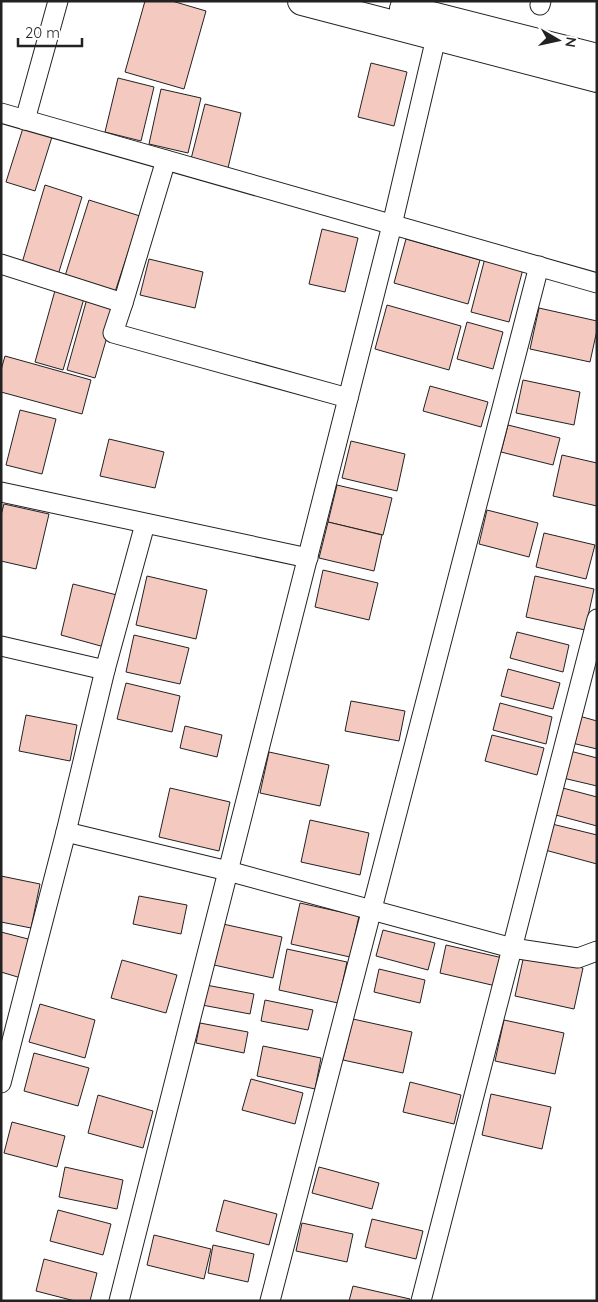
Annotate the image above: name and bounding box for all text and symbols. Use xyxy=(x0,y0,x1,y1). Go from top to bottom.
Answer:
scale bar xyxy=(18,15,81,47)
north arrow xyxy=(533,15,583,65)
text: 20 m xyxy=(25,23,60,42)
text: N xyxy=(561,36,581,49)

